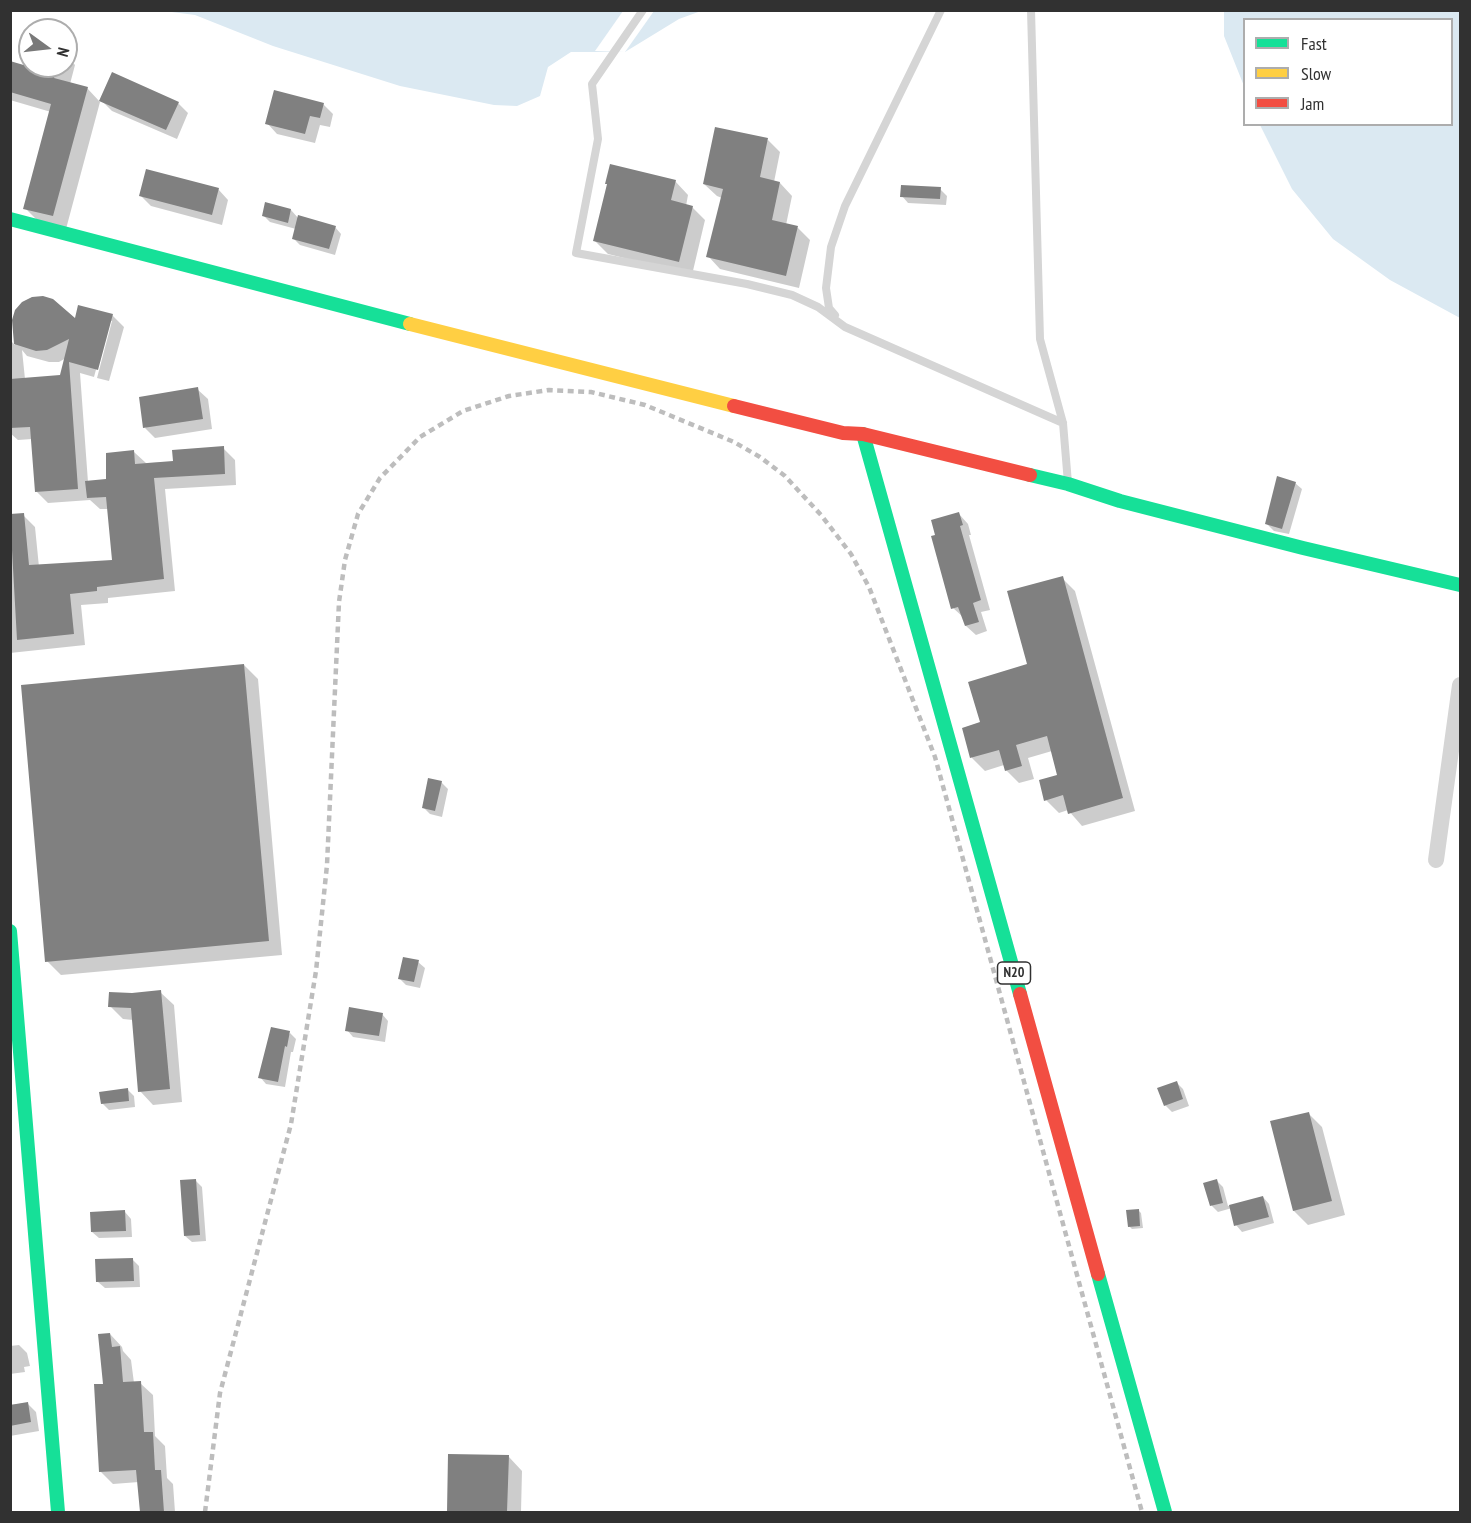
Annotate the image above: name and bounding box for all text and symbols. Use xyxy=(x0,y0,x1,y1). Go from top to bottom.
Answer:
north arrow xyxy=(18,18,78,78)
legend xyxy=(1243,18,1453,126)
text: Fast xyxy=(1301,32,1327,55)
text: N xyxy=(53,45,74,59)
text: Slow xyxy=(1301,62,1331,85)
text: Jam xyxy=(1301,92,1324,115)
road number: N20 xyxy=(998,962,1030,984)

